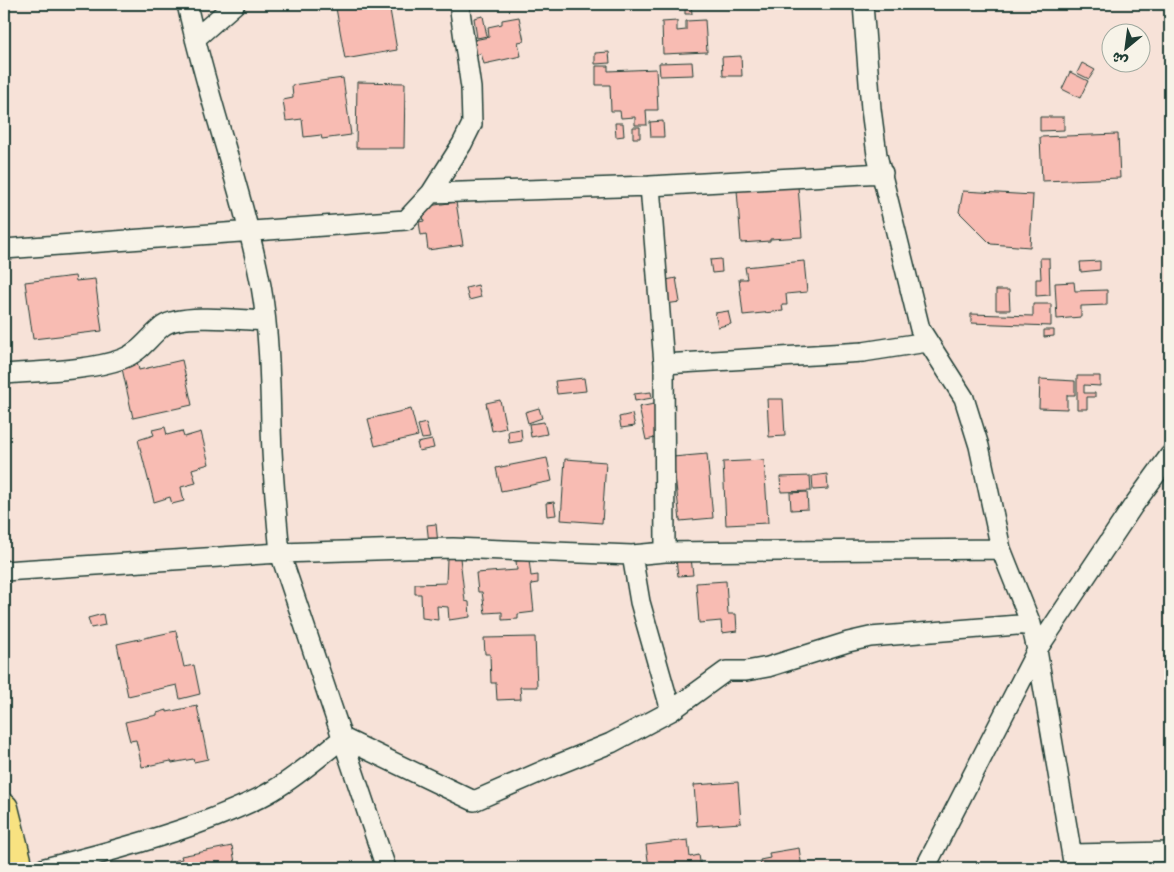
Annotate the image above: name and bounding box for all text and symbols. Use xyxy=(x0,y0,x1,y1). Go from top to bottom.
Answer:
north arrow xyxy=(1102,22,1152,72)
text: ش xyxy=(1109,48,1131,71)

